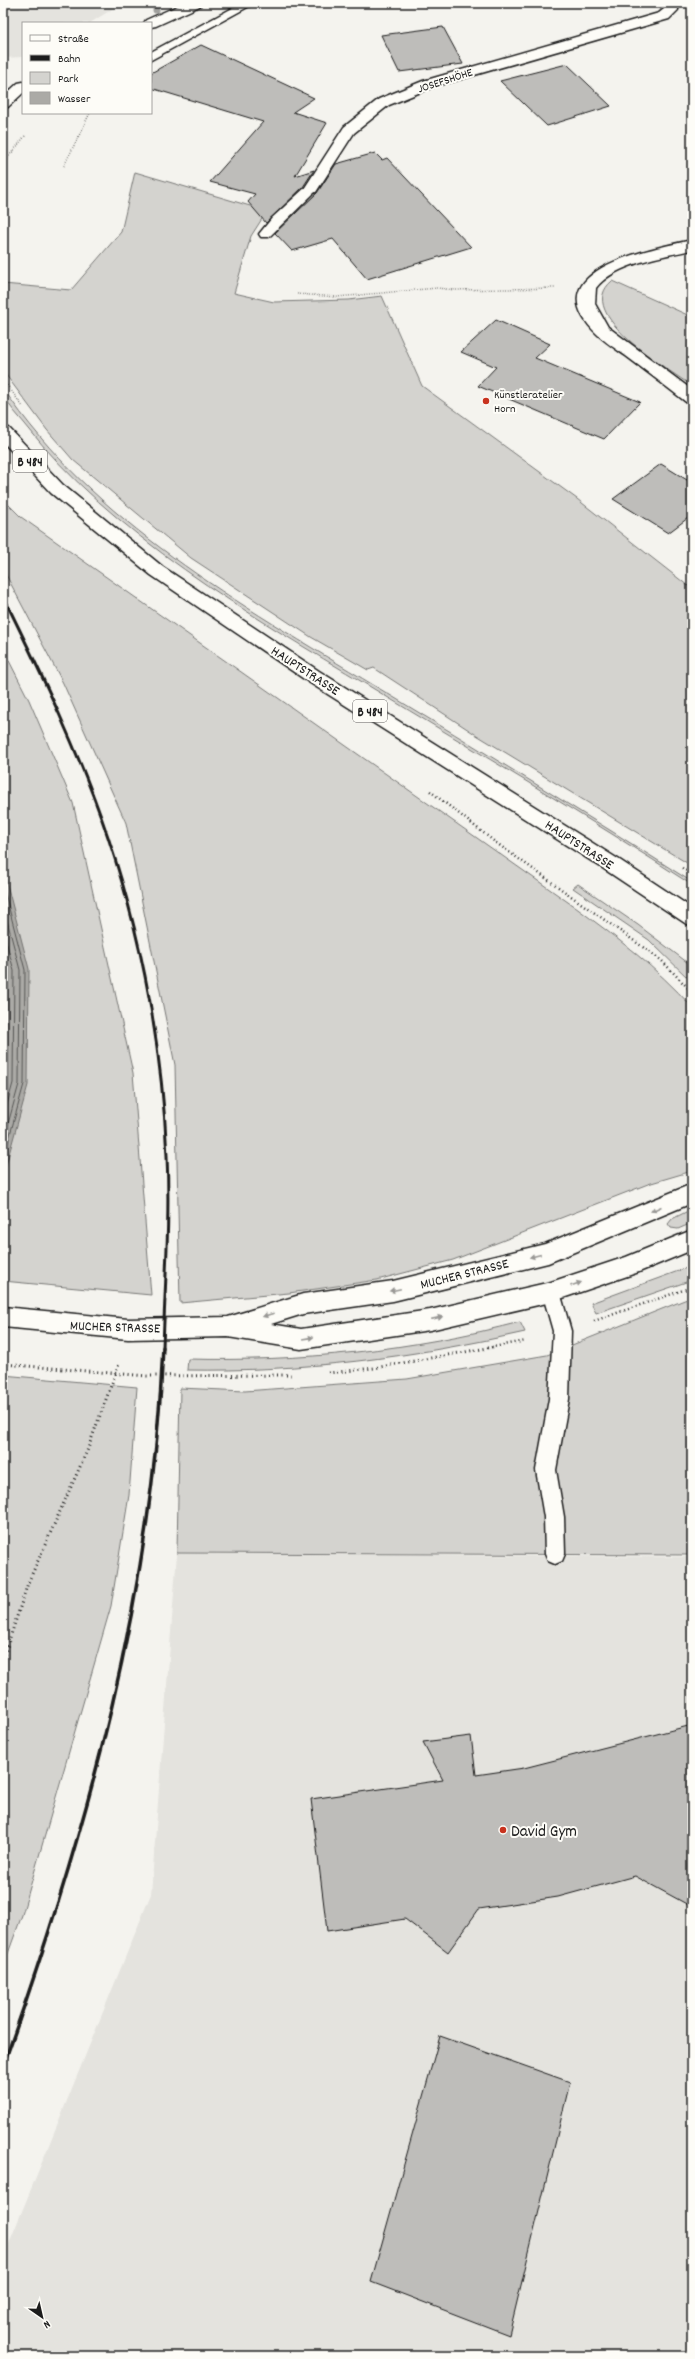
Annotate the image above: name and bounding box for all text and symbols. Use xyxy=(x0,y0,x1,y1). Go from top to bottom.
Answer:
legend xyxy=(22,22,152,114)
text: Straße xyxy=(58,31,89,48)
text: Bahn xyxy=(58,51,81,68)
street label: JOSEFSHÖHE xyxy=(416,64,476,98)
text: Park xyxy=(58,71,79,88)
text: Wasser xyxy=(58,91,91,108)
place label: Künstleratelier Horn xyxy=(494,387,563,418)
marker: Künstleratelier Horn xyxy=(481,396,491,406)
road number: B 484 xyxy=(13,450,47,472)
street label: HAUPTSTRASSE xyxy=(267,642,344,702)
road number: B 484 xyxy=(353,700,387,722)
street label: HAUPTSTRASSE xyxy=(541,816,618,876)
one-way arrow xyxy=(650,1206,662,1212)
one-way arrow xyxy=(529,1253,541,1259)
street label: MUCHER STRASSE xyxy=(418,1254,511,1296)
one-way arrow xyxy=(571,1280,583,1286)
one-way arrow xyxy=(389,1288,402,1294)
one-way arrow xyxy=(262,1312,274,1318)
one-way arrow xyxy=(430,1315,443,1321)
street label: MUCHER STRASSE xyxy=(69,1316,161,1340)
one-way arrow xyxy=(302,1335,314,1341)
place label: David Gym xyxy=(511,1821,577,1845)
marker: David Gym xyxy=(498,1825,508,1835)
north arrow xyxy=(22,2297,62,2337)
text: N xyxy=(39,2315,53,2332)

